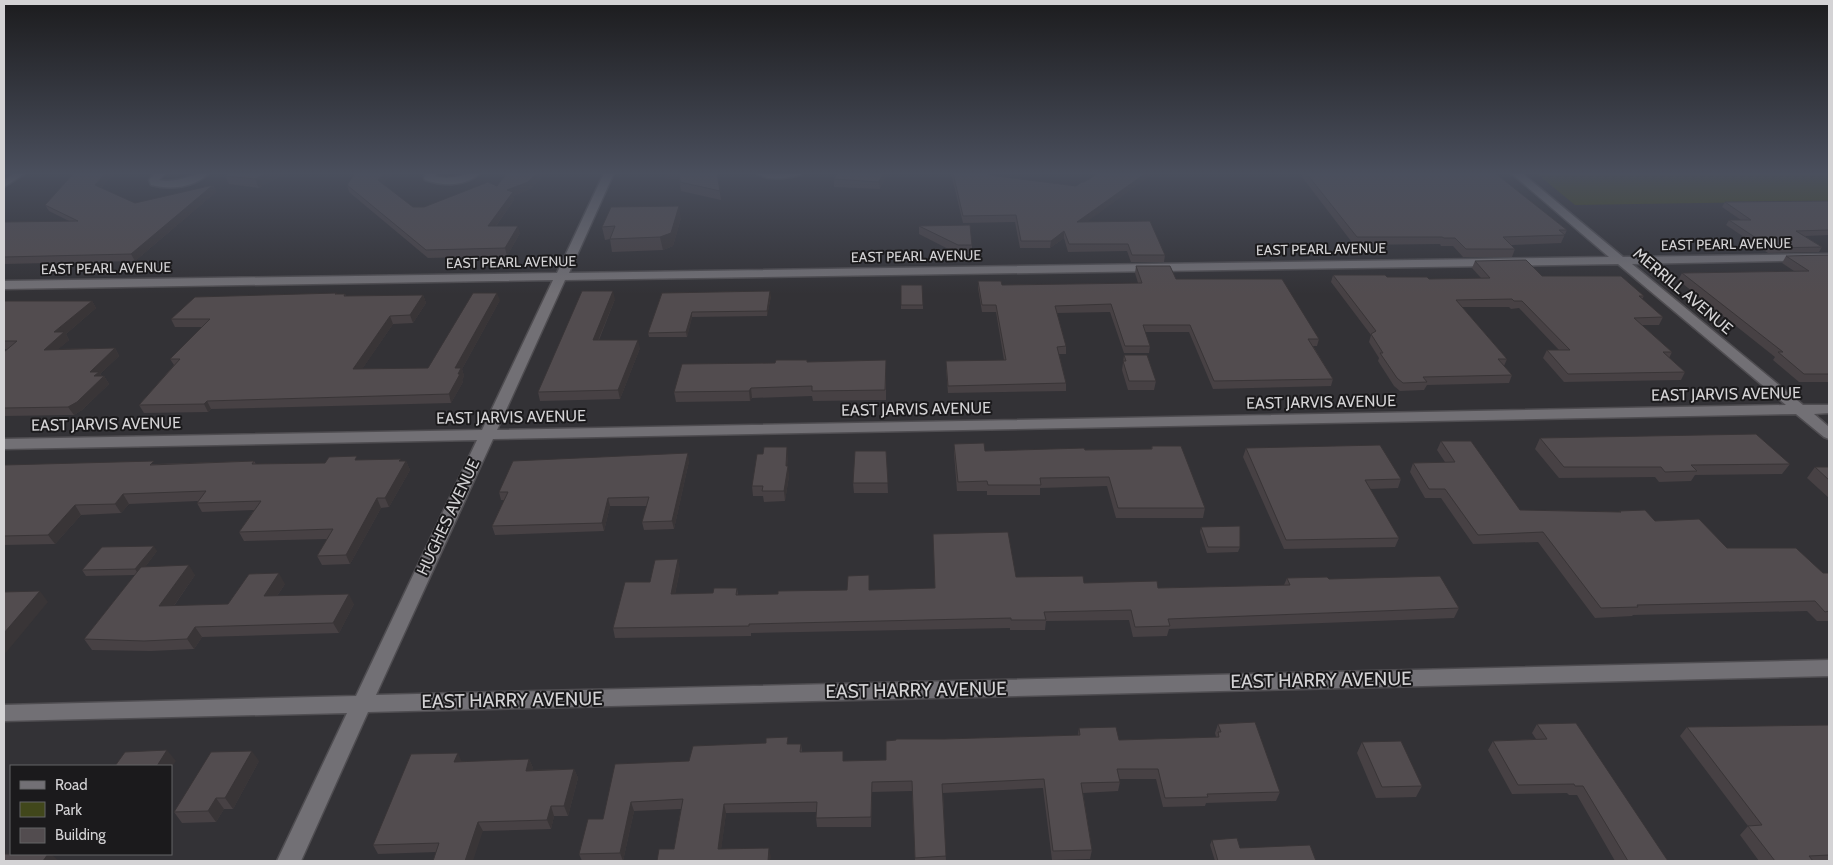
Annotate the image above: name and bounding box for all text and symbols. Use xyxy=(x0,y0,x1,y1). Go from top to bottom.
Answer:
street label: EAST PEARL AVENUE xyxy=(1661,234,1791,254)
street label: EAST PEARL AVENUE xyxy=(1256,239,1386,259)
street label: MERRILL AVENUE xyxy=(1629,244,1737,338)
street label: EAST PEARL AVENUE xyxy=(851,246,981,266)
street label: EAST PEARL AVENUE xyxy=(446,252,576,272)
street label: EAST PEARL AVENUE xyxy=(41,258,171,278)
street label: EAST JARVIS AVENUE xyxy=(1651,383,1801,405)
street label: EAST JARVIS AVENUE xyxy=(1246,391,1396,413)
street label: EAST JARVIS AVENUE xyxy=(841,398,991,420)
street label: EAST JARVIS AVENUE xyxy=(436,406,586,428)
street label: EAST JARVIS AVENUE xyxy=(31,413,181,435)
street label: HUGHES AVENUE xyxy=(413,456,483,578)
street label: EAST HARRY AVENUE xyxy=(1230,667,1412,693)
street label: EAST HARRY AVENUE xyxy=(825,677,1007,703)
street label: EAST HARRY AVENUE xyxy=(421,687,603,713)
legend xyxy=(10,765,172,855)
text: Road xyxy=(55,776,88,794)
text: Park xyxy=(55,801,82,819)
text: Building xyxy=(55,826,106,844)

